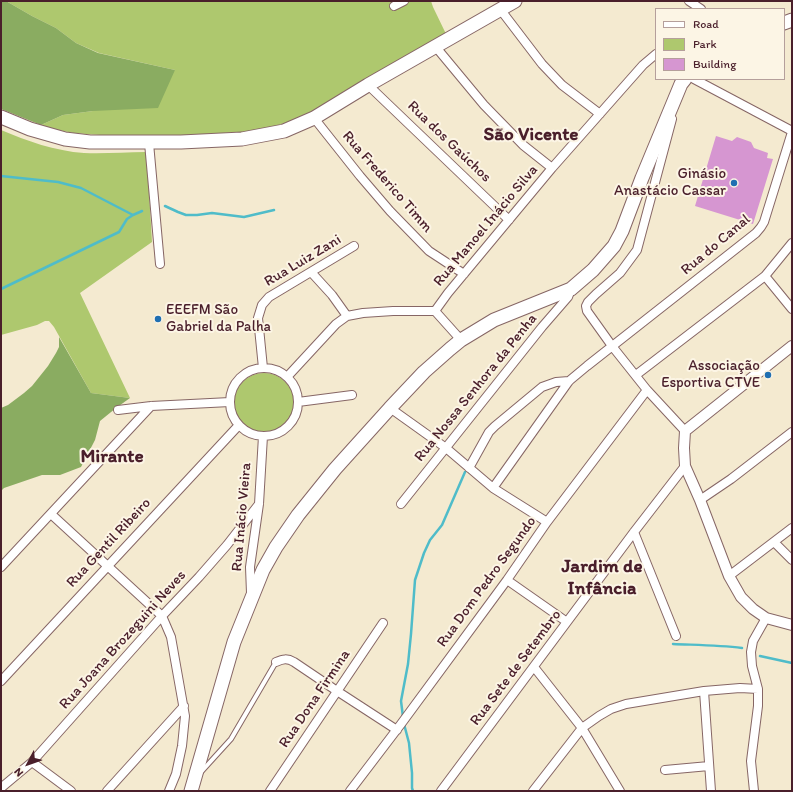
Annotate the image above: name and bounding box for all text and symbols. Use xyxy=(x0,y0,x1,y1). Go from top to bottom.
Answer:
legend xyxy=(655,8,785,80)
text: Road xyxy=(693,17,719,31)
text: Park xyxy=(693,37,717,51)
text: Building xyxy=(693,57,736,71)
street label: Rua dos Gaúchos xyxy=(403,97,495,187)
district label: São Vicente xyxy=(484,124,578,146)
street label: Rua Frederico Timm xyxy=(338,128,436,236)
street label: Rua Manoel Inácio Silva xyxy=(430,162,542,290)
place label: Ginásio Anastácio Cassar xyxy=(614,165,726,200)
marker: Ginásio Anastácio Cassar xyxy=(729,178,739,188)
street label: Rua do Canal xyxy=(678,211,754,279)
street label: Rua Luiz Zani xyxy=(261,231,345,291)
place label: EEEFM São Gabriel da Palha xyxy=(166,301,271,336)
street label: Rua Nossa Senhora da Penha xyxy=(411,311,541,465)
marker: EEEFM São Gabriel da Palha xyxy=(153,314,163,324)
place label: Associação Esportiva CTVE xyxy=(661,357,760,392)
marker: Associação Esportiva CTVE xyxy=(763,370,773,380)
district label: Mirante xyxy=(80,446,144,468)
street label: Rua Inácio Vieira xyxy=(228,462,256,572)
street label: Rua Gentil Ribeiro xyxy=(63,494,155,592)
street label: Rua Dom Pedro Segundo xyxy=(434,513,540,651)
district label: Jardim de Infância xyxy=(561,556,643,600)
street label: Rua Joana Brozeguini Neves xyxy=(56,567,190,713)
street label: Rua Sete de Setembro xyxy=(467,607,565,729)
street label: Rua Dona Firmina xyxy=(275,646,355,752)
north arrow xyxy=(8,744,48,784)
text: N xyxy=(11,765,26,779)

